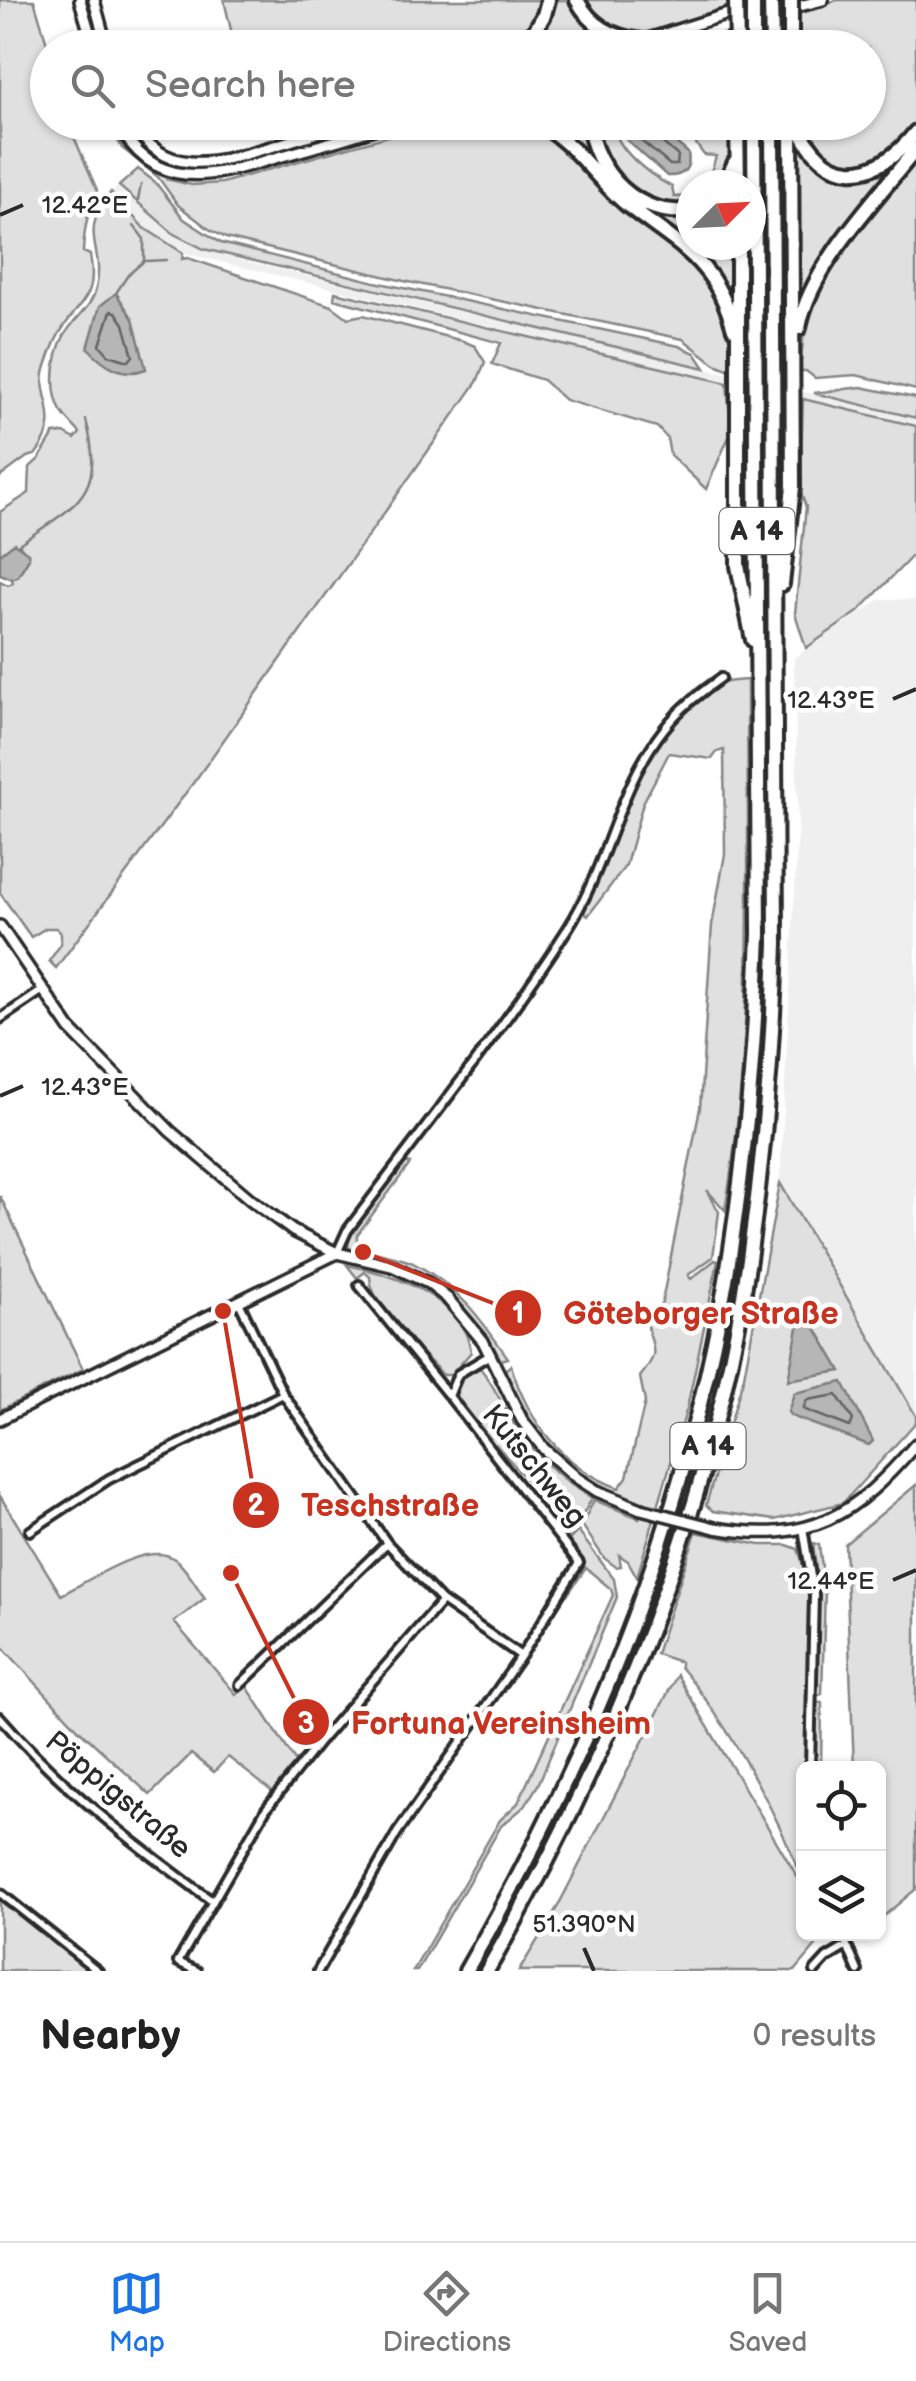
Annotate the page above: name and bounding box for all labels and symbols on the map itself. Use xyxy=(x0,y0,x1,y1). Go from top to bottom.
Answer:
north arrow xyxy=(676,170,766,260)
text: 12.42°E xyxy=(42,190,128,221)
road number: A 14 xyxy=(720,508,794,554)
text: 12.43°E xyxy=(787,685,875,716)
text: 12.43°E xyxy=(41,1072,129,1103)
callout: Göteborger Straße xyxy=(493,1282,858,1344)
text: Göteborger Straße xyxy=(563,1295,839,1334)
text: 1 xyxy=(512,1296,524,1332)
street label: Kutschweg xyxy=(474,1398,594,1534)
road number: A 14 xyxy=(670,1423,746,1469)
callout: Teschstraße xyxy=(231,1474,499,1536)
text: Teschstraße xyxy=(301,1487,479,1526)
text: 2 xyxy=(247,1488,265,1524)
text: 12.44°E xyxy=(788,1566,874,1597)
callout: Fortuna Vereinsheim xyxy=(281,1691,672,1753)
text: Fortuna Vereinsheim xyxy=(351,1705,651,1744)
text: 3 xyxy=(297,1706,315,1742)
street label: Pöppigstraße xyxy=(38,1724,198,1866)
text: 51.390°N xyxy=(532,1909,636,1940)

